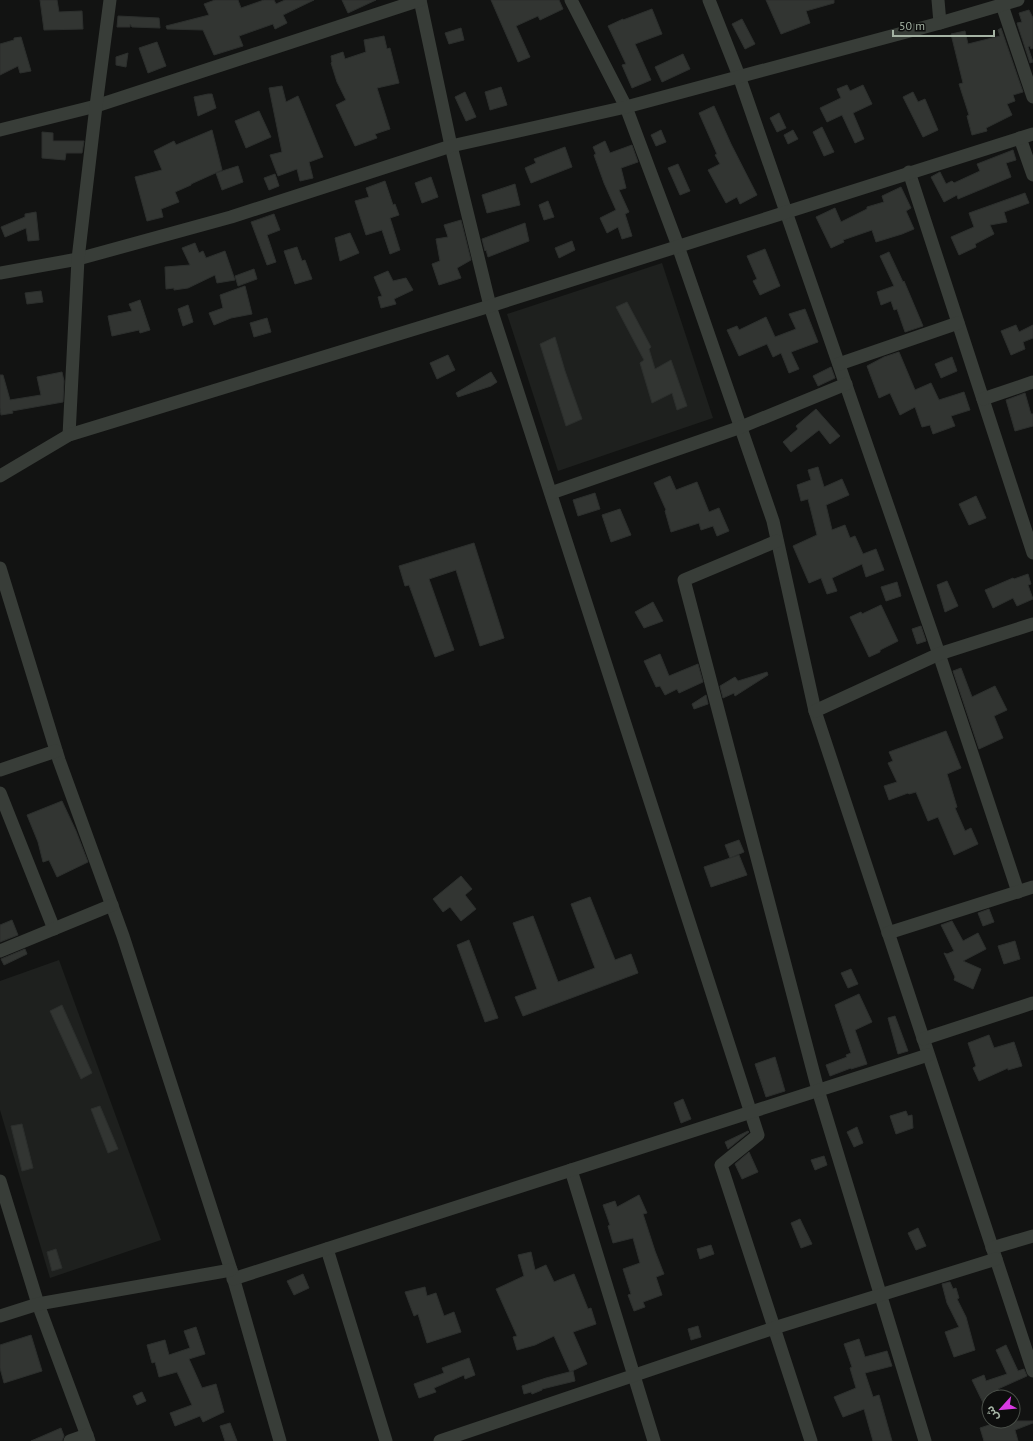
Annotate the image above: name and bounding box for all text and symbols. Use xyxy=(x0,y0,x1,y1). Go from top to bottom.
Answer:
scale bar xyxy=(893,12,994,38)
text: 50 m xyxy=(899,18,925,33)
north arrow xyxy=(981,1389,1021,1429)
text: ش xyxy=(982,1404,1002,1423)

